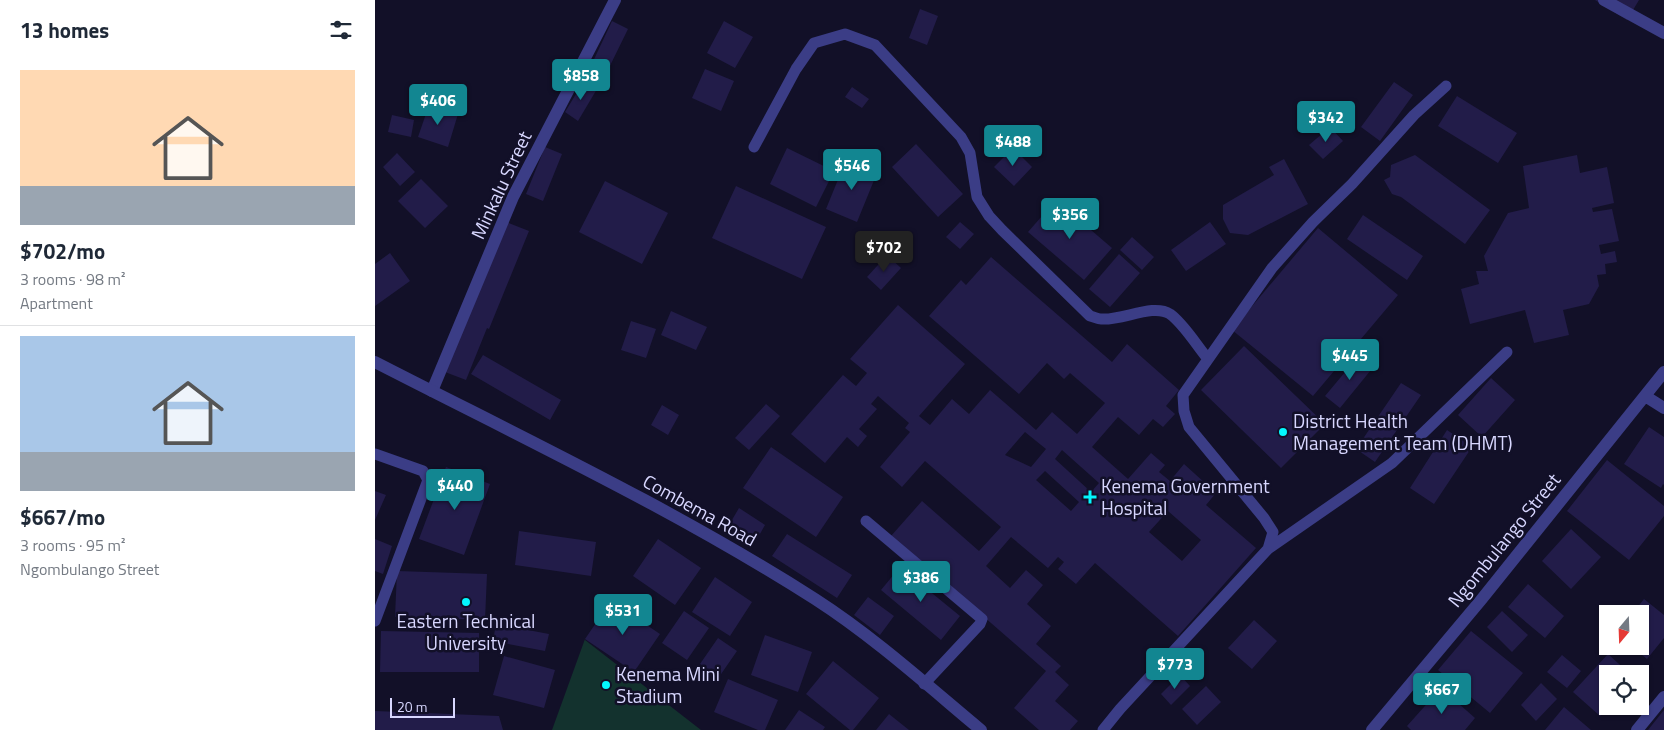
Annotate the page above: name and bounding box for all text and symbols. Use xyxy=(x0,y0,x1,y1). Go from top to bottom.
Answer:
text: 13 homes xyxy=(20,14,109,46)
icon: filters xyxy=(327,16,355,44)
pin: $858 xyxy=(551,58,611,101)
text: $858 xyxy=(563,63,599,87)
pin: $406 xyxy=(408,84,468,126)
text: $406 xyxy=(420,88,456,112)
pin: $342 xyxy=(1296,100,1356,143)
icon: home xyxy=(143,103,233,193)
text: $342 xyxy=(1308,105,1344,129)
pin: $488 xyxy=(983,124,1043,167)
street label: Minkalu Street xyxy=(463,126,538,244)
text: $488 xyxy=(995,129,1031,153)
pin: $546 xyxy=(822,148,882,191)
text: $546 xyxy=(834,153,870,177)
pin: $356 xyxy=(1040,198,1100,240)
text: $356 xyxy=(1052,202,1088,226)
pin: $702 xyxy=(854,230,914,273)
text: $702/mo xyxy=(20,235,105,267)
text: $702 xyxy=(866,235,902,259)
text: 3 rooms · 98 m² xyxy=(20,267,125,291)
text: Apartment xyxy=(20,291,93,315)
pin: $445 xyxy=(1320,338,1380,381)
text: $445 xyxy=(1332,343,1368,367)
icon: home xyxy=(143,368,233,458)
place label: District Health Management Team (DHMT) xyxy=(1293,406,1513,457)
marker: District Health Management Team (DHMT) xyxy=(1277,426,1289,438)
street label: Combema Road xyxy=(638,466,763,553)
street label: Ngombulango Street xyxy=(1440,466,1567,613)
pin: $440 xyxy=(425,468,485,511)
place label: Kenema Government Hospital xyxy=(1101,471,1270,522)
text: $440 xyxy=(437,473,473,497)
marker: Kenema Government Hospital xyxy=(1083,490,1097,504)
text: $667/mo xyxy=(20,501,105,533)
text: 3 rooms · 95 m² xyxy=(20,533,125,557)
text: Ngombulango Street xyxy=(20,557,159,581)
pin: $386 xyxy=(891,560,951,603)
text: $386 xyxy=(903,565,939,589)
pin: $531 xyxy=(593,594,653,636)
marker: Eastern Technical University xyxy=(460,596,472,608)
text: $531 xyxy=(605,598,641,622)
north arrow xyxy=(1599,605,1649,655)
map controls xyxy=(1599,605,1649,715)
place label: Eastern Technical University xyxy=(397,606,536,657)
pin: $773 xyxy=(1145,648,1205,690)
text: $773 xyxy=(1157,652,1193,676)
place label: Kenema Mini Stadium xyxy=(616,659,720,710)
button: locate xyxy=(1599,665,1649,715)
pin: $667 xyxy=(1412,672,1472,715)
text: $667 xyxy=(1424,677,1460,701)
marker: Kenema Mini Stadium xyxy=(600,679,612,691)
scale bar xyxy=(390,695,455,718)
text: 20 m xyxy=(397,696,427,717)

